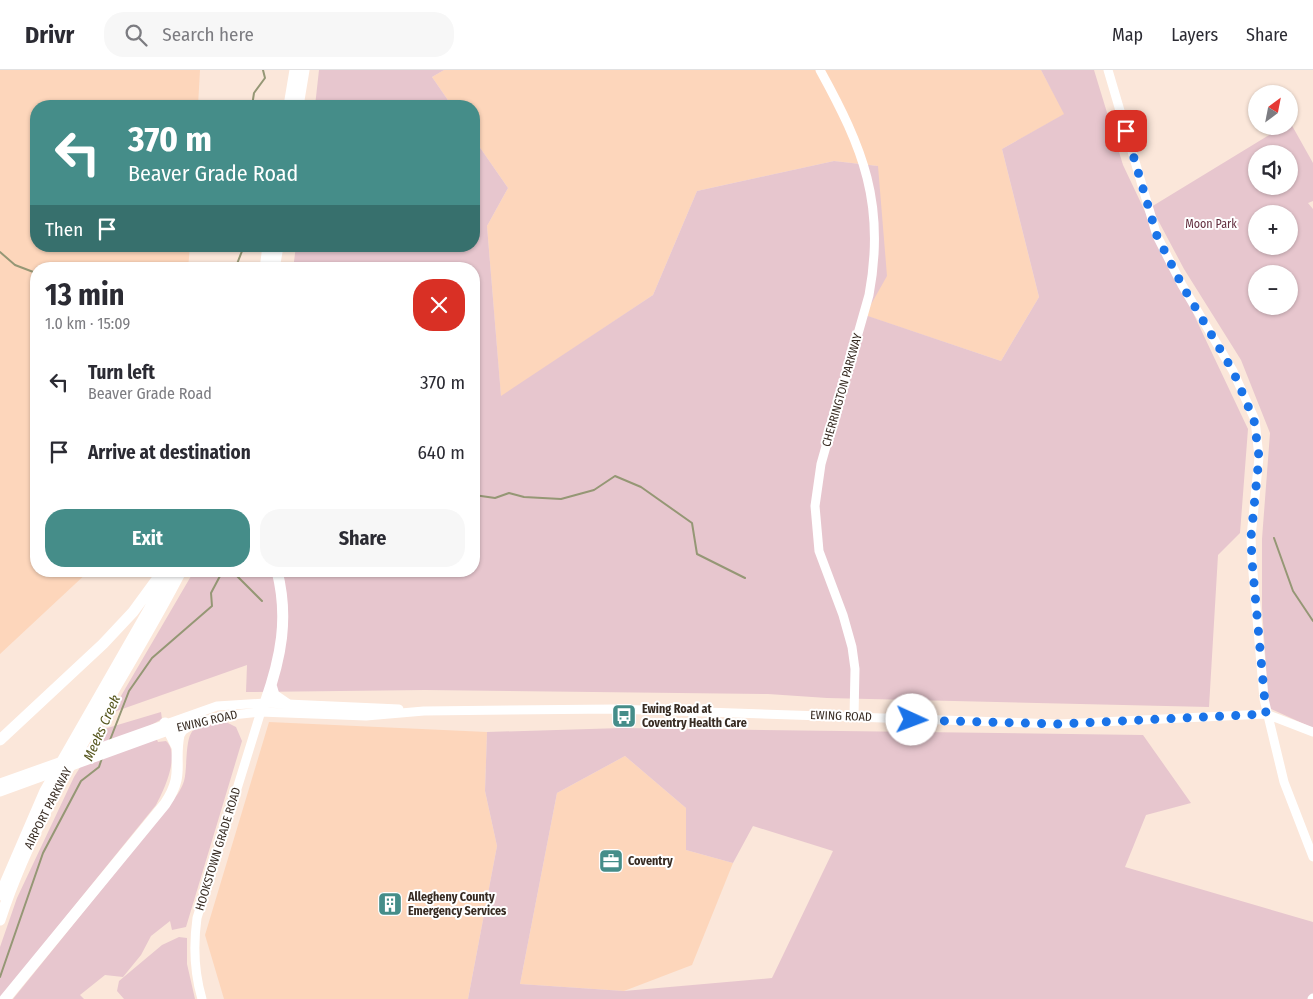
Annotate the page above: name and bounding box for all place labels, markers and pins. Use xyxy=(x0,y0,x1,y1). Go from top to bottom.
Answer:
pin xyxy=(1105,110,1147,152)
place label: Ewing Road at Coventry Health Care xyxy=(642,702,747,730)
bus stop icon: Ewing Road at Coventry Health Care xyxy=(611,703,637,729)
office icon: Coventry xyxy=(598,848,624,874)
place label: Coventry xyxy=(628,854,673,868)
place label: Allegheny County Emergency Services xyxy=(407,890,507,918)
building icon: Allegheny County Emergency Services xyxy=(377,891,403,917)

